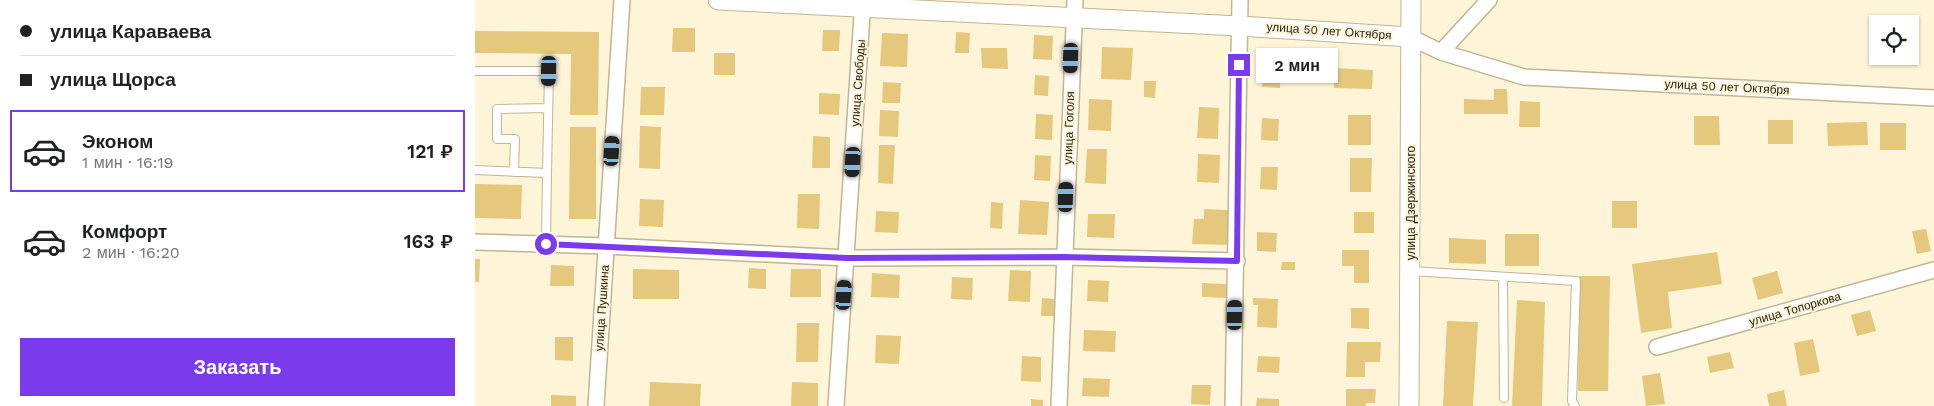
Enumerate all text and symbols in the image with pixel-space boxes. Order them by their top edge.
map controls [1869,15,1919,65]
button: locate [1869,15,1919,65]
text: улица Караваева [50,20,211,43]
street label: улица 50 лет Октября [1266,20,1392,42]
street label: улица Свободы [848,39,868,127]
car [1062,43,1079,73]
callout: 2 мин [1257,48,1339,82]
route end [1228,54,1250,76]
car [541,56,556,86]
text: 2 мин [1274,56,1320,75]
text: улица Щорса [50,68,176,91]
street label: улица 50 лет Октября [1664,77,1790,97]
street label: улица Гоголя [1061,91,1077,165]
icon: car [22,129,67,174]
text: Эконом [82,130,153,153]
car [603,136,620,166]
text: 121 ₽ [407,140,453,163]
street label: улица Дзержинского [1404,145,1418,260]
car [844,147,861,177]
text: 1 мин · 16:19 [82,153,174,172]
car [1057,182,1074,212]
icon: car [22,219,67,264]
text: Комфорт [82,220,167,243]
text: 163 ₽ [404,230,453,253]
route start [535,233,557,255]
text: 2 мин · 16:20 [82,243,180,262]
street label: улица Пушкина [592,264,612,352]
car [835,280,852,310]
street label: улица Топоркова [1747,289,1843,329]
car [1227,300,1242,330]
button: Заказать [20,338,455,396]

